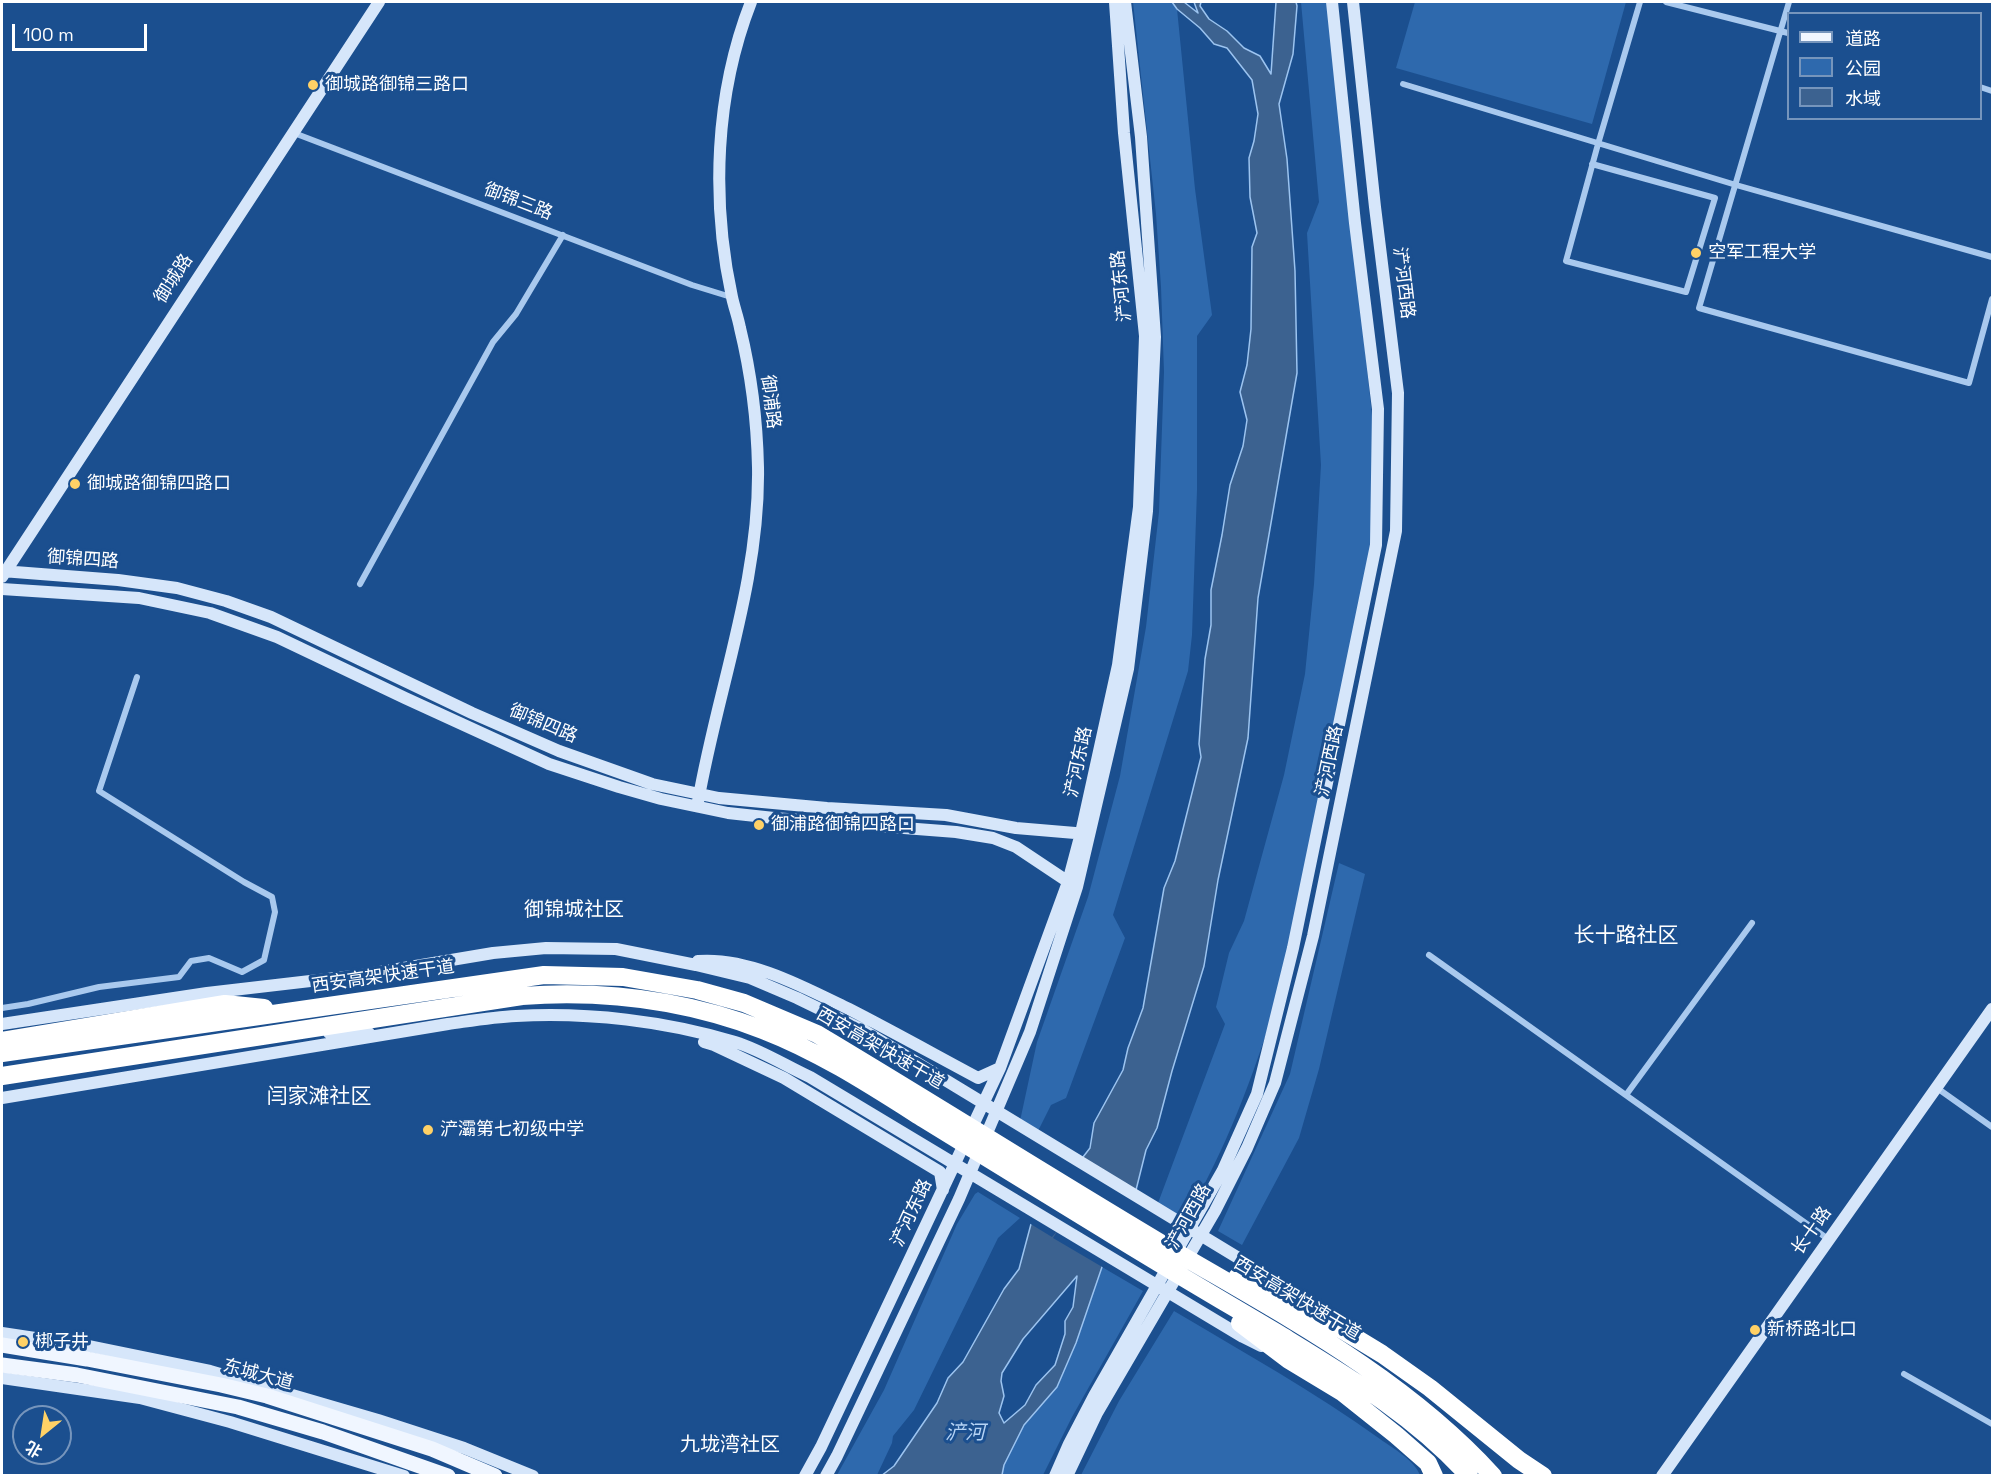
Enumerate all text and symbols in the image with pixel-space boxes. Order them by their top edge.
scale bar [15,12,150,50]
legend [1787,12,1982,120]
text: 100 m [23,23,74,46]
text: 道路 [1845,27,1881,50]
text: 公园 [1845,57,1881,80]
place label: 御城路御锦三路口 [325,74,469,96]
marker: 御城路御锦三路口 [306,78,320,92]
text: 水域 [1845,87,1881,110]
street label: 御锦三路 [481,179,555,225]
place label: 空军工程大学 [1708,242,1816,264]
street label: 浐河西路 [1388,246,1418,320]
marker: 空军工程大学 [1689,246,1703,260]
street label: 浐河东路 [1107,249,1137,323]
street label: 御城路 [150,250,198,308]
street label: 御浦路 [756,374,784,430]
place label: 御城路御锦四路口 [87,473,231,495]
marker: 御城路御锦四路口 [68,477,82,491]
street label: 御锦四路 [46,547,120,573]
street label: 御锦四路 [506,700,580,748]
street label: 浐河西路 [1312,724,1348,798]
street label: 浐河东路 [1061,725,1097,799]
place label: 御浦路御锦四路口 [771,814,915,836]
marker: 御浦路御锦四路口 [752,818,766,832]
district label: 御锦城社区 [524,899,624,923]
district label: 长十路社区 [1574,923,1678,949]
street label: 西安高架快速干道 [310,956,456,998]
street label: 西安高架快速干道 [812,1004,948,1094]
district label: 闫家滩社区 [267,1084,371,1110]
place label: 浐灞第七初级中学 [440,1119,584,1141]
marker: 浐灞第七初级中学 [421,1123,435,1137]
street label: 浐河东路 [887,1176,937,1250]
street label: 浐河西路 [1162,1180,1216,1254]
street label: 长十路 [1788,1203,1836,1259]
street label: 西安高架快速干道 [1230,1253,1364,1345]
place label: 新桥路北口 [1767,1319,1857,1341]
marker: 新桥路北口 [1748,1323,1762,1337]
place label: 梆子井 [35,1331,89,1353]
marker: 梆子井 [16,1335,30,1349]
street label: 东城大道 [220,1355,296,1395]
north arrow [12,1405,72,1465]
water label: 浐河 [945,1422,985,1446]
district label: 九垅湾社区 [680,1434,780,1458]
text: 北 [22,1436,46,1462]

